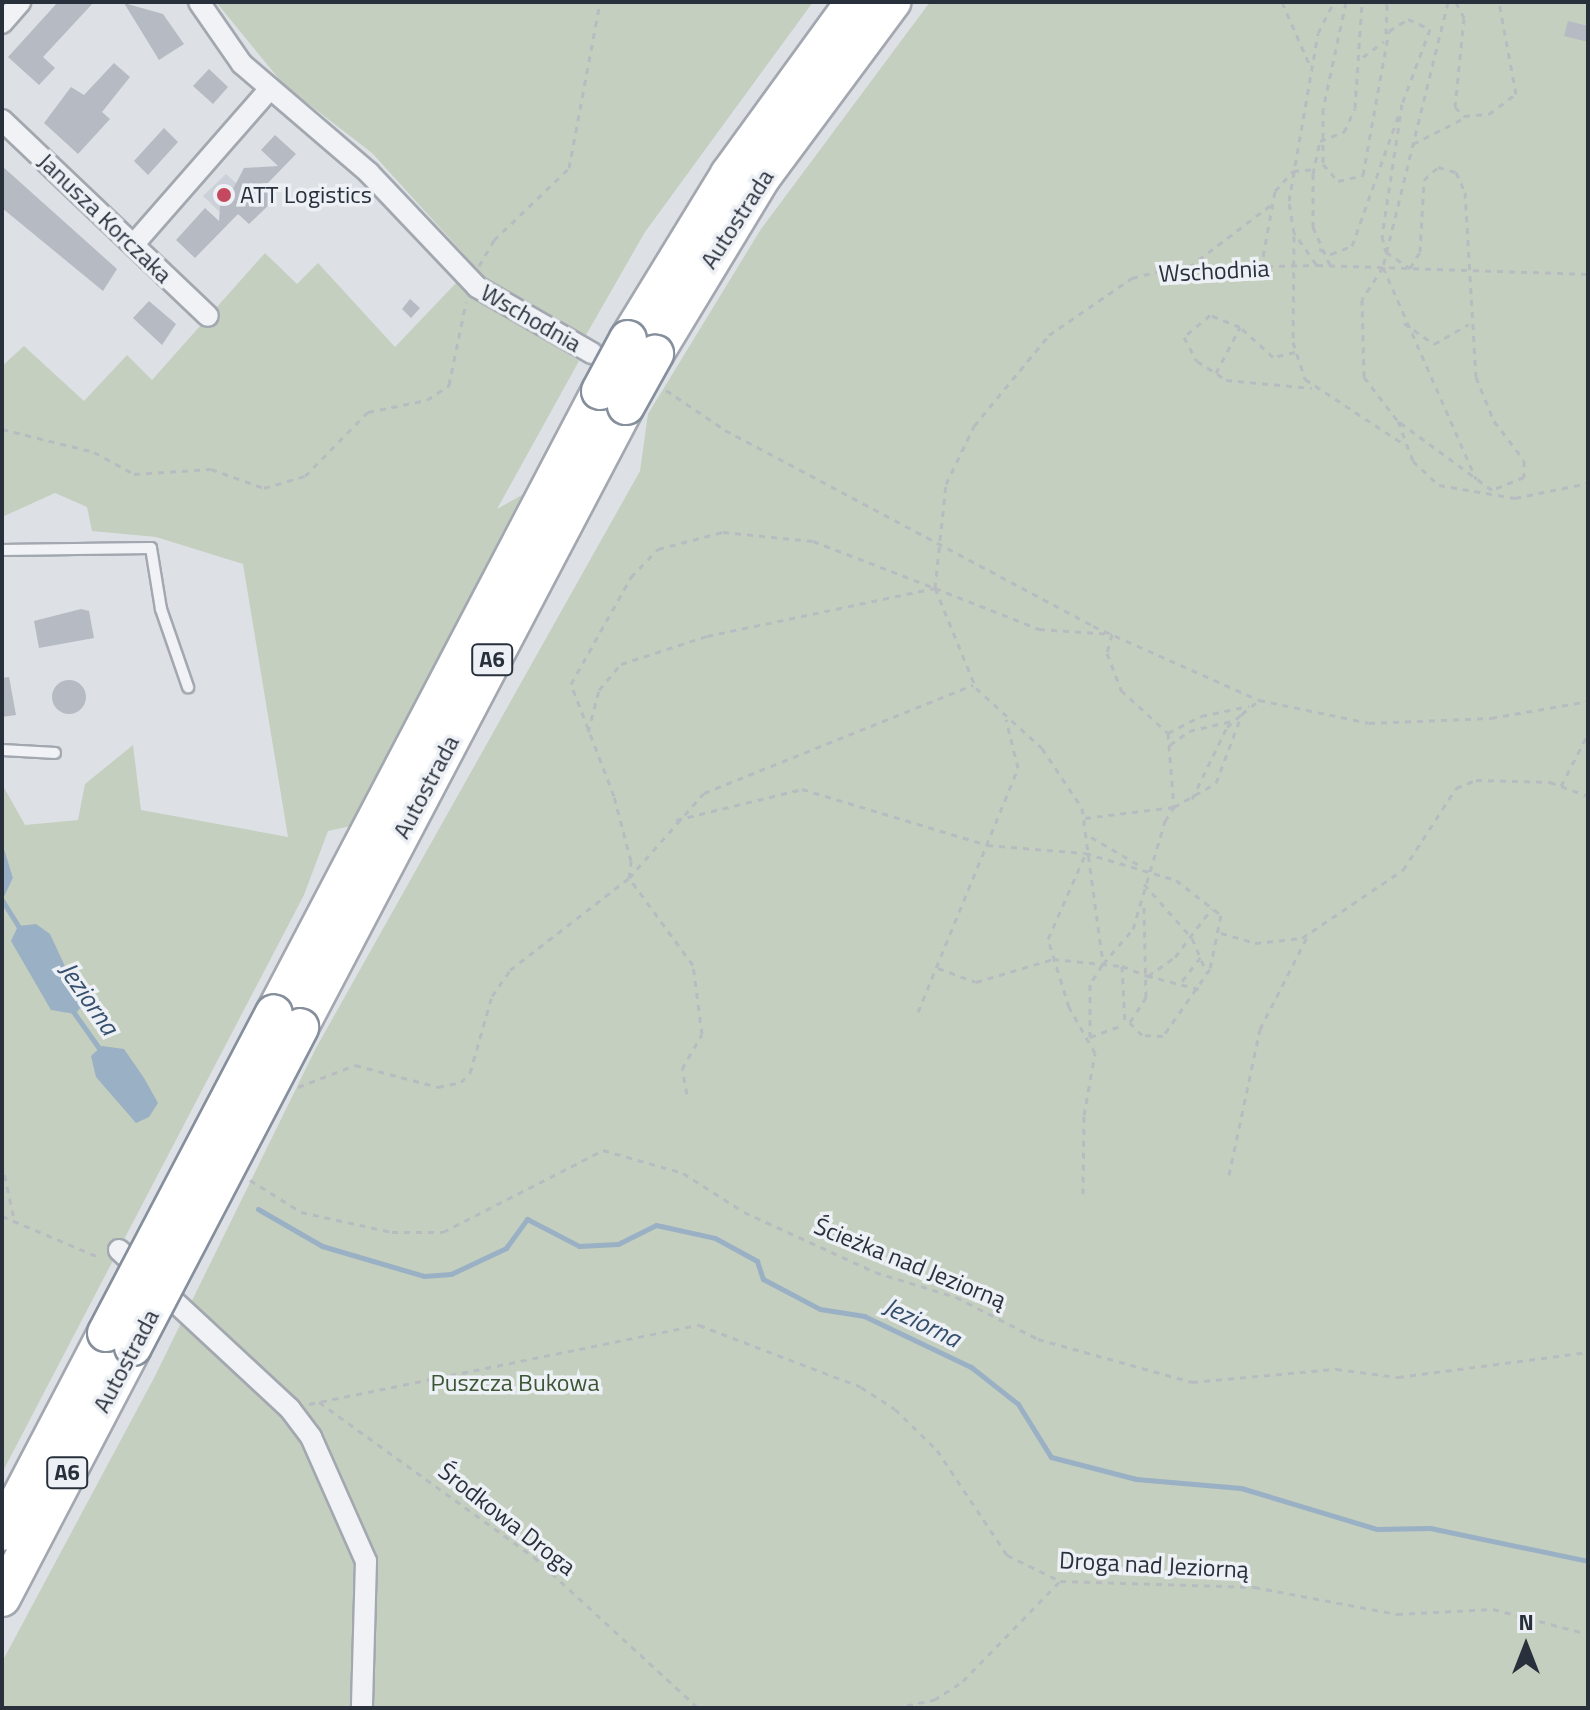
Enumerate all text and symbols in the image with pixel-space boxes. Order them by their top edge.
street label: Janusza Korczaka [32,147,178,289]
street label: Autostrada [694,164,780,274]
place label: ATT Logistics [240,181,372,209]
marker: ATT Logistics [215,186,233,204]
street label: Wschodnia [1158,254,1270,288]
street label: Wschodnia [476,278,586,358]
road number: A6 [470,642,514,678]
street label: Autostrada [387,730,465,844]
water label: Jeziorna [53,955,125,1041]
street label: Ścieżka nad Jeziorną [810,1211,1010,1315]
water label: Jeziorna [878,1290,966,1354]
street label: Autostrada [87,1304,165,1418]
park label: Puszcza Bukowa [430,1369,600,1397]
road number: A6 [45,1455,89,1491]
street label: Środkowa Droga [433,1456,581,1582]
street label: Droga nad Jeziorną [1059,1546,1249,1584]
text: N [1518,1605,1534,1639]
north arrow [1486,1606,1566,1686]

